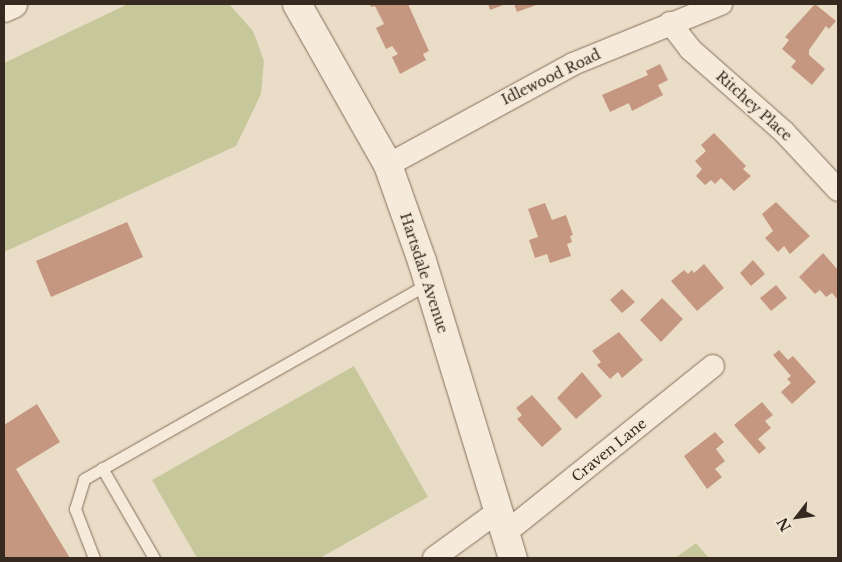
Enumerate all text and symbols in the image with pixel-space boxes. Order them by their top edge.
street label: Idlewood Road [499,46,603,108]
street label: Ritchey Place [713,67,795,145]
street label: Hartsdale Avenue [397,210,451,336]
street label: Craven Lane [568,415,650,485]
north arrow [772,492,822,542]
text: N [773,514,795,535]

